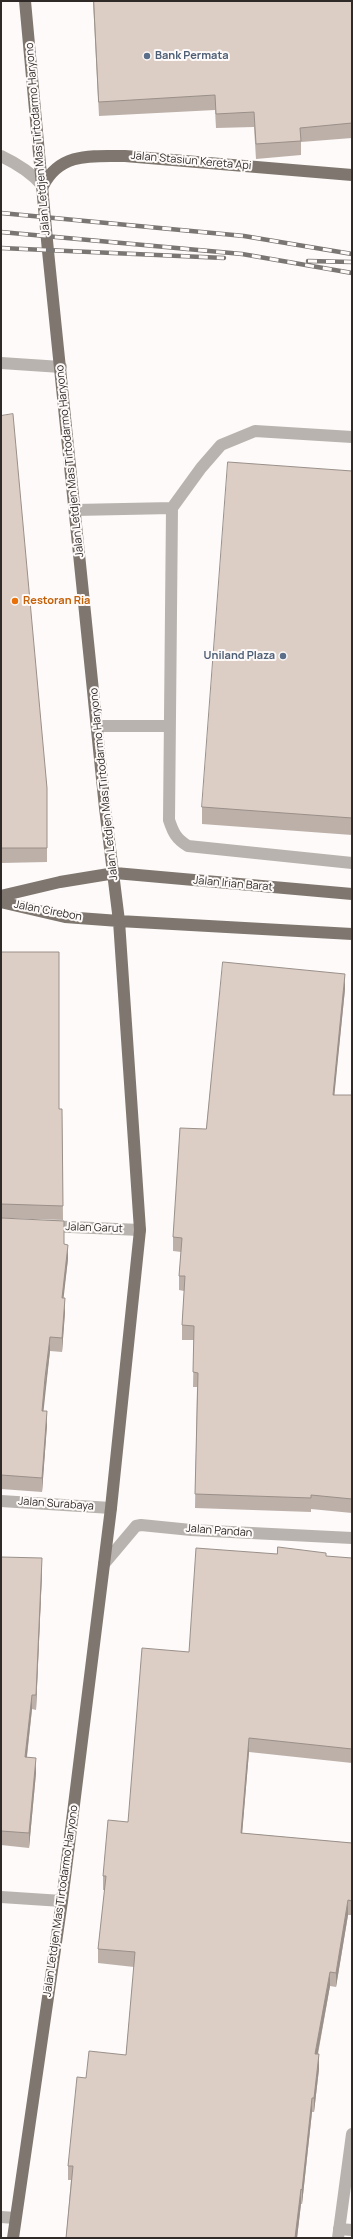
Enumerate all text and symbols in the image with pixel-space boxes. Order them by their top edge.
street label: Jalan Letdjen Mas Tirtodarmo Haryono [23,42,53,236]
place label: Bank Permata [155,49,229,63]
marker: Bank Permata [142,51,152,61]
street label: Jalan Stasiun Kereta Api [130,149,252,173]
street label: Jalan Letdjen Mas Tirtodarmo Haryono [53,364,87,558]
place label: Restoran Ria [23,594,90,608]
marker: Restoran Ria [10,596,20,606]
place label: Uniland Plaza [204,649,275,663]
marker: Uniland Plaza [278,651,288,661]
street label: Jalan Letdjen Mas Tirtodarmo Haryono [87,687,121,881]
street label: Jalan Irian Barat [193,874,273,894]
street label: Jalan Cirebon [13,898,83,924]
street label: Jalan Garut [65,1220,123,1236]
street label: Jalan Surabaya [18,1495,94,1513]
street label: Jalan Pandan [185,1522,253,1540]
street label: Jalan Letdjen Mas Tirtodarmo Haryono [41,1804,81,1998]

